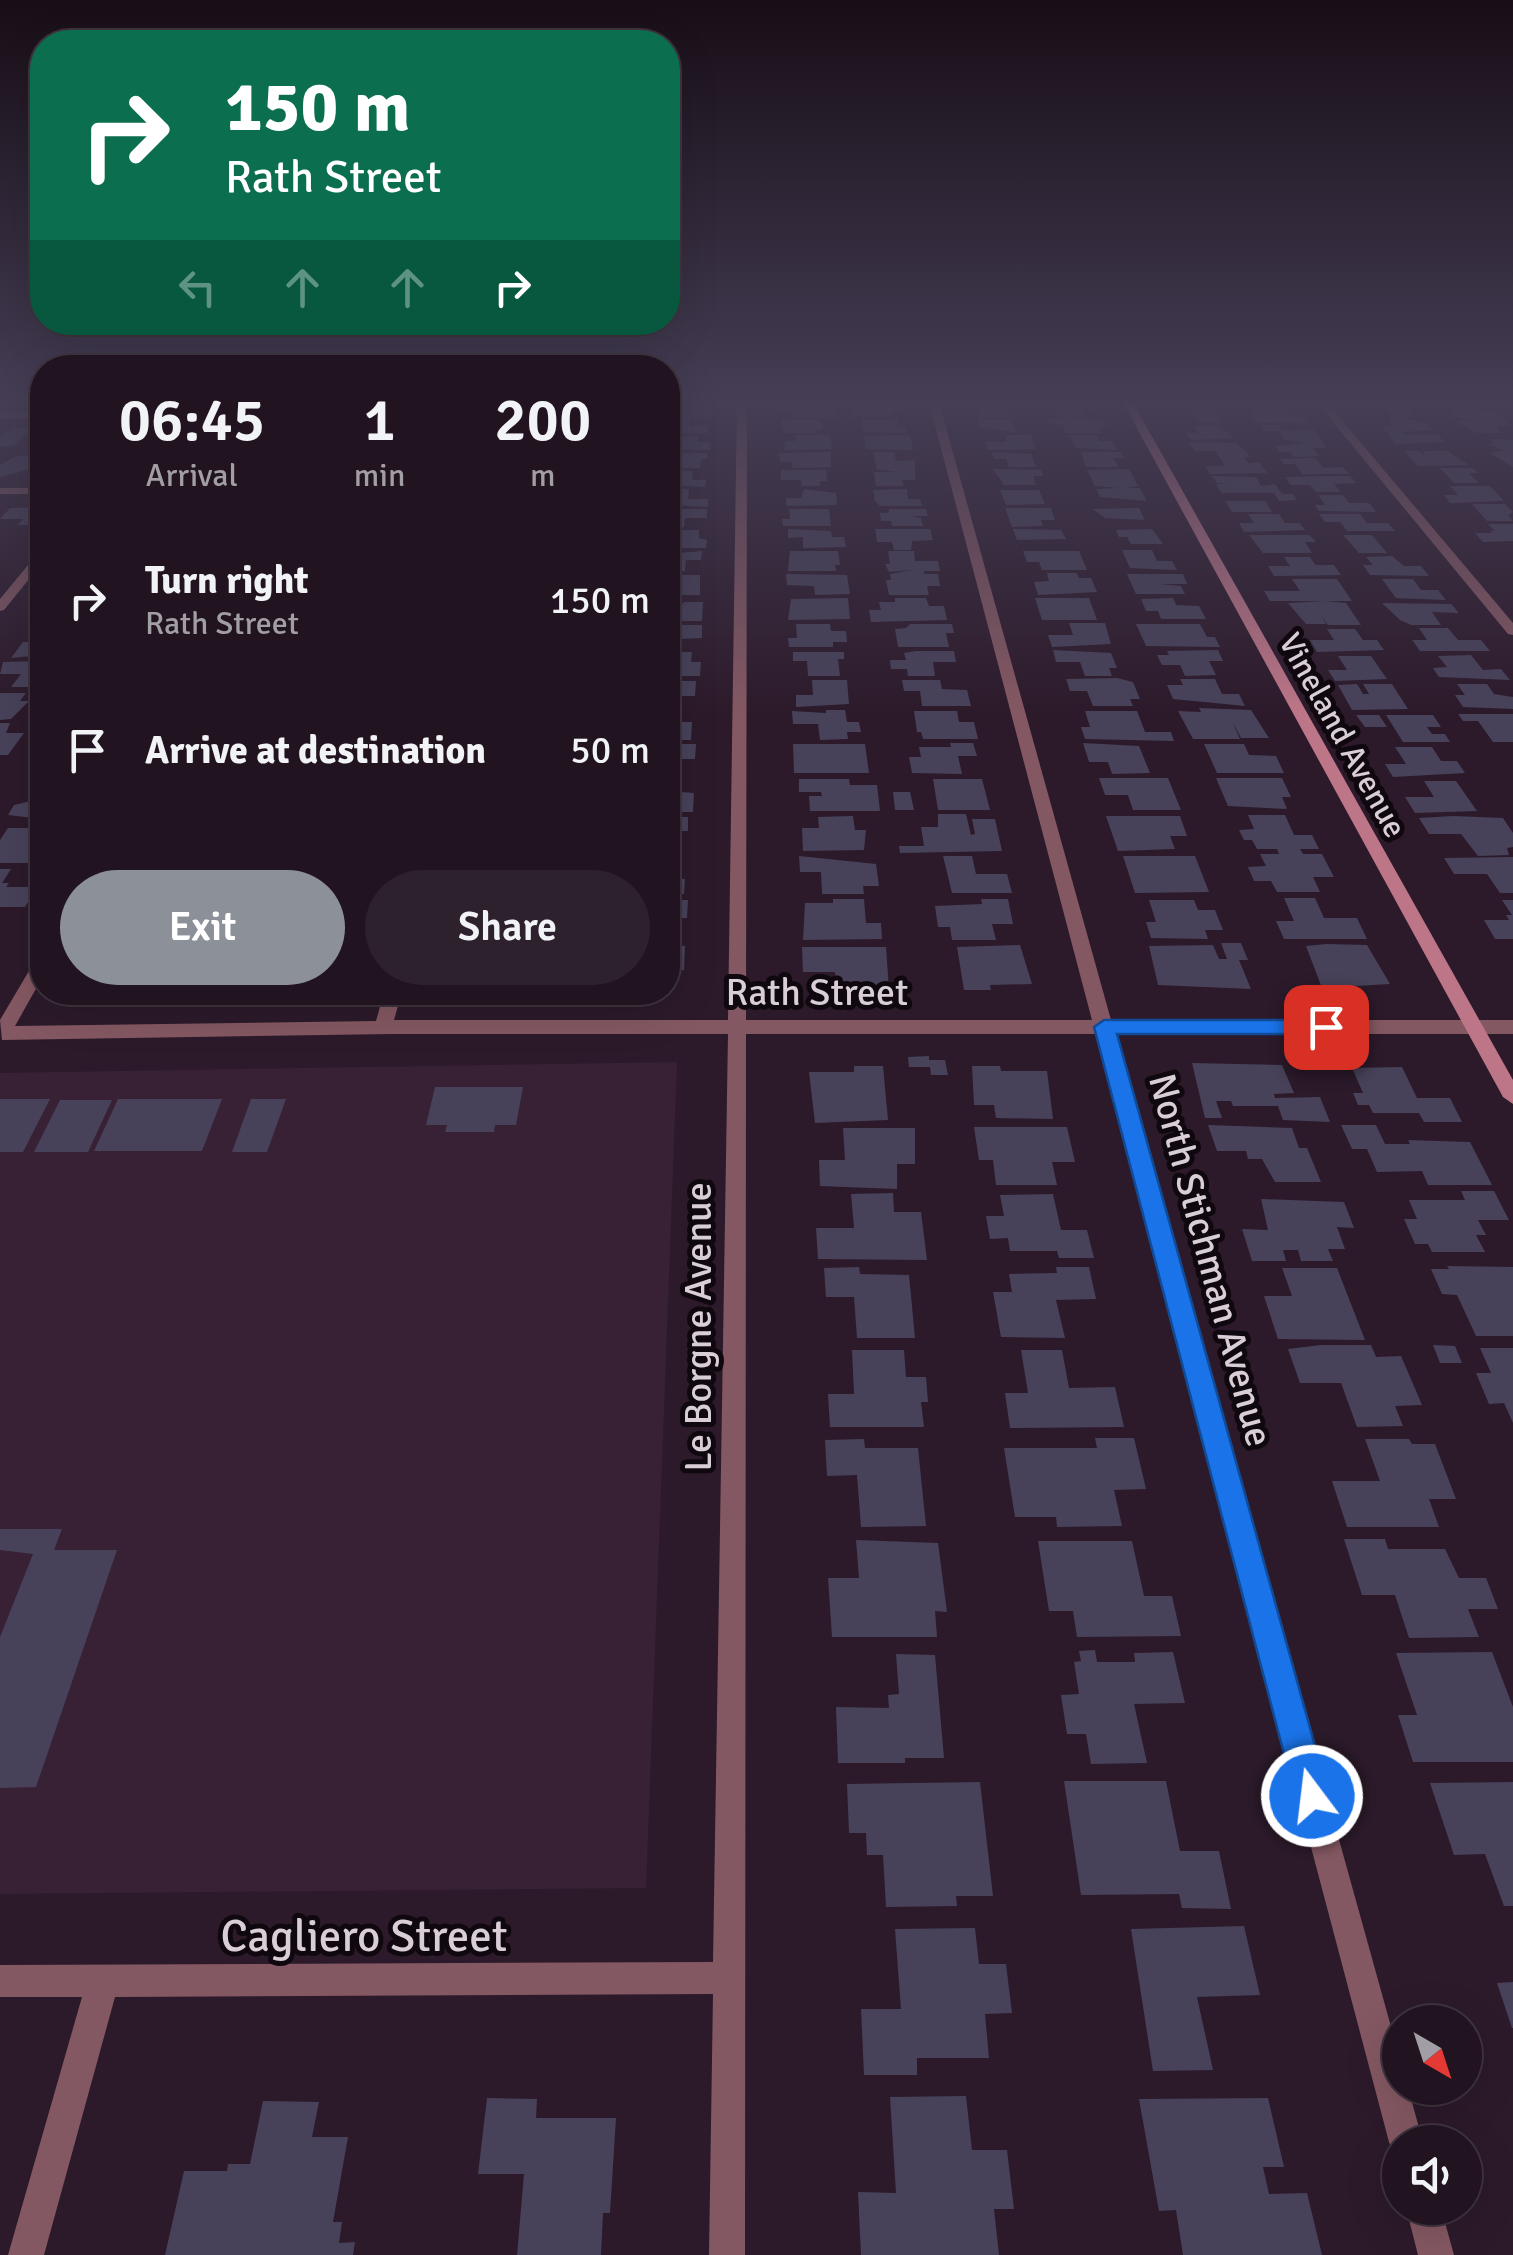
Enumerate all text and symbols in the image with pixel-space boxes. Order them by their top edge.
text: 150 m [225,64,410,150]
icon: right [60,70,190,200]
text: Rath Street [225,150,441,205]
icon: left [170,260,225,315]
icon: ahead [275,260,330,315]
icon: ahead [380,260,435,315]
icon: right [485,260,540,315]
text: 06:45 [119,384,265,458]
text: 1 [363,384,396,458]
text: 200 [494,384,591,458]
text: Arrival [146,456,238,495]
text: min [354,456,405,495]
text: m [530,456,556,495]
text: Turn right [145,557,309,604]
icon: right [60,573,115,628]
text: 150 m [550,577,650,624]
text: Rath Street [145,604,299,643]
street label: Vineland Avenue [1270,626,1415,844]
icon: arrive [60,723,115,778]
text: Arrive at destination [145,727,486,774]
text: 50 m [570,727,650,774]
button: Exit [60,870,345,985]
button: Share [365,870,650,985]
street label: Rath Street [726,969,908,1016]
pin [1284,985,1369,1070]
icon: arrive [1299,1000,1354,1055]
street label: North Stichman Avenue [1138,1069,1283,1452]
street label: Le Borgne Avenue [675,1182,722,1472]
position arrow [1260,1744,1364,1848]
street label: Cagliero Street [220,1909,508,1964]
north arrow [1382,2005,1482,2105]
map controls [1382,2005,1482,2225]
button: sound [1382,2125,1482,2225]

